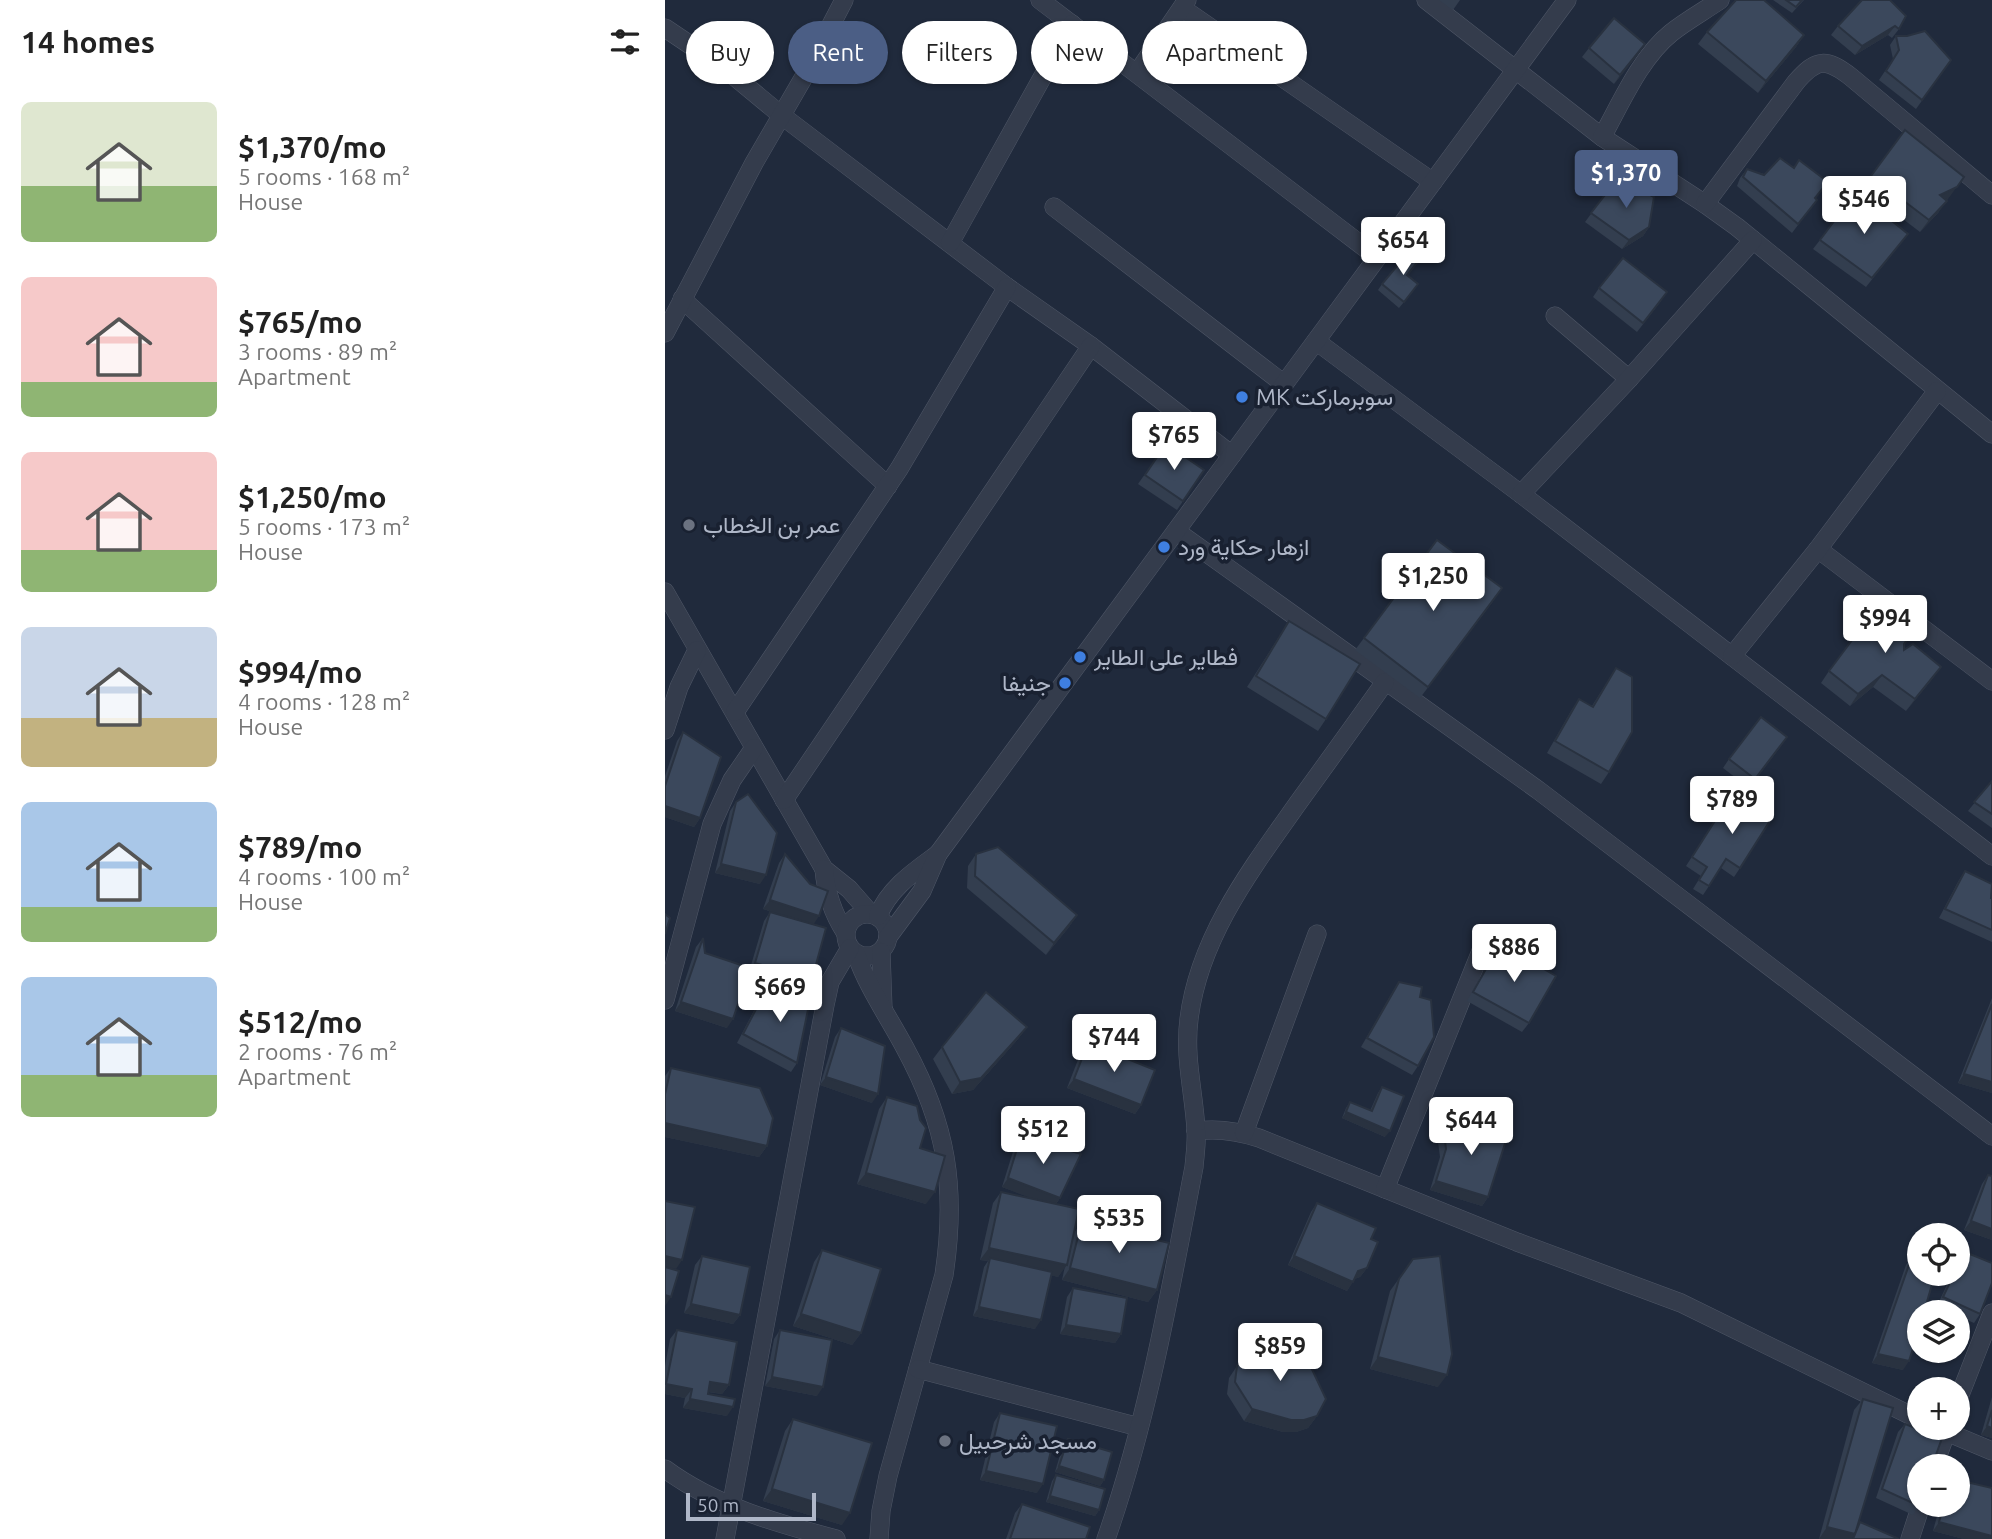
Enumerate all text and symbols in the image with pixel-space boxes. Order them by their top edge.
chip: Buy [686,21,774,84]
chip: Rent [788,21,888,84]
chip: Filters [902,21,1017,84]
chip: New [1031,21,1128,84]
chip: Apartment [1142,21,1307,84]
icon: filters [606,23,644,61]
text: 14 homes [21,25,155,59]
icon: home [77,130,161,214]
text: $1,370/mo [238,130,387,164]
pin: $1,370 [1569,150,1683,210]
text: $1,370 [1591,160,1661,185]
text: 5 rooms · 168 m² [238,164,410,189]
pin: $546 [1823,176,1905,236]
text: $546 [1838,186,1890,211]
text: House [238,189,303,214]
pin: $654 [1362,218,1444,277]
text: $654 [1377,227,1429,252]
icon: home [77,305,161,389]
text: $765/mo [238,305,362,339]
text: 3 rooms · 89 m² [238,339,397,364]
text: Apartment [238,364,351,389]
place label: MK سوبرماركت [1256,384,1393,412]
marker: MK سوبرماركت [1234,389,1250,405]
pin: $765 [1133,412,1215,472]
text: $765 [1148,422,1200,447]
icon: home [77,480,161,564]
text: $1,250/mo [238,480,387,514]
place label: عمر بن الخطاب [703,512,840,540]
text: 5 rooms · 173 m² [238,514,410,539]
marker: عمر بن الخطاب [681,517,697,533]
place label: ازهار حكاية ورد [1178,534,1309,562]
text: House [238,539,303,564]
marker: ازهار حكاية ورد [1156,539,1172,555]
pin: $1,250 [1376,554,1490,613]
text: $1,250 [1398,563,1468,588]
pin: $994 [1844,596,1926,655]
text: $994 [1859,605,1911,630]
place label: فطاير على الطاير [1093,644,1238,672]
marker: فطاير على الطاير [1072,649,1088,665]
icon: home [77,655,161,739]
text: $994/mo [238,655,362,689]
place label: جنيفا [1002,670,1051,696]
marker: جنيفا [1057,675,1073,691]
text: 4 rooms · 128 m² [238,689,410,714]
text: House [238,714,303,739]
pin: $789 [1691,776,1773,836]
text: $789 [1706,786,1758,811]
icon: home [77,830,161,914]
text: $789/mo [238,830,362,864]
text: 4 rooms · 100 m² [238,864,410,889]
text: House [238,889,303,914]
pin: $886 [1473,925,1555,984]
text: $886 [1488,934,1540,959]
pin: $669 [739,964,821,1024]
text: $669 [754,974,806,999]
icon: home [77,1005,161,1089]
text: $512/mo [238,1005,362,1039]
pin: $744 [1073,1014,1155,1074]
text: $744 [1088,1024,1140,1049]
text: 2 rooms · 76 m² [238,1039,397,1064]
text: Apartment [238,1064,351,1089]
pin: $644 [1430,1098,1512,1157]
pin: $512 [1002,1106,1084,1166]
text: $644 [1445,1107,1497,1132]
text: $512 [1017,1116,1069,1141]
pin: $535 [1078,1196,1160,1255]
text: $535 [1093,1205,1145,1230]
map controls [1907,1223,1970,1517]
button: locate [1907,1223,1970,1286]
button: layers [1907,1300,1970,1363]
pin: $859 [1239,1324,1321,1383]
text: $859 [1254,1333,1306,1358]
button: + [1907,1377,1970,1440]
place label: مسجد شرحبيل [959,1428,1097,1456]
marker: مسجد شرحبيل [937,1433,953,1449]
button: − [1907,1454,1970,1517]
scale bar [686,1490,815,1522]
text: 50 m [697,1494,739,1516]

